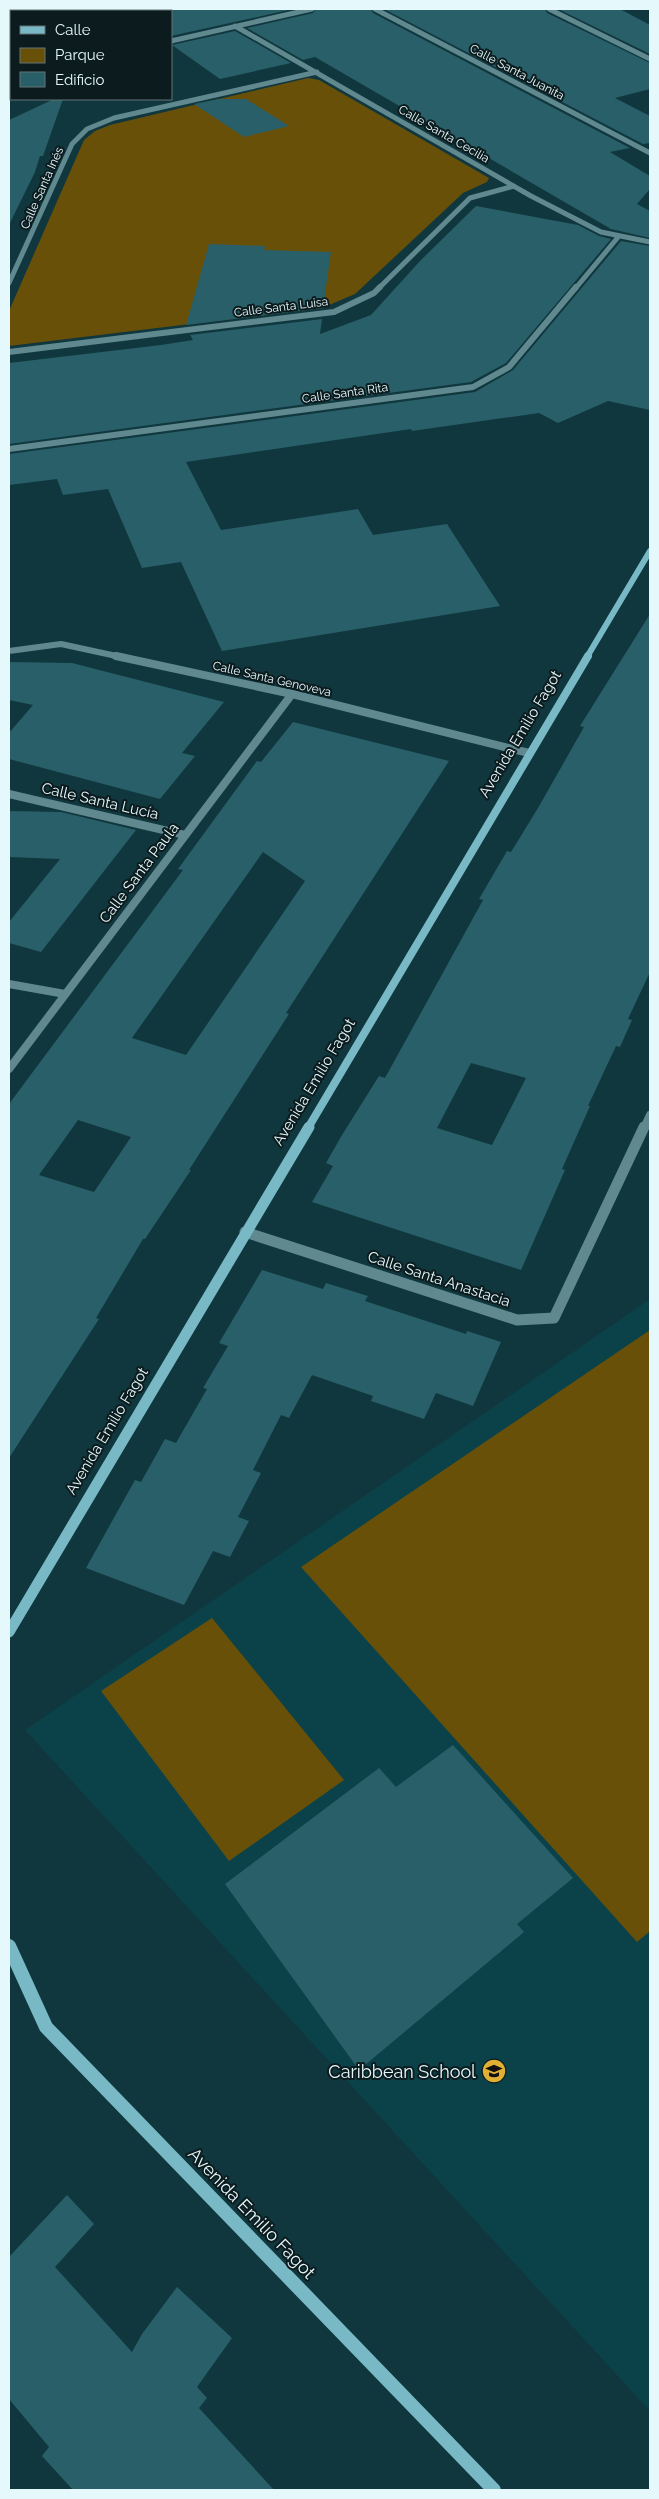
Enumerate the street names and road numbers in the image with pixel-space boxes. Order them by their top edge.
street label: Calle Santa Juanita [467,41,567,103]
street label: Calle Santa Cecilia [396,102,492,166]
street label: Calle Santa Inés [18,145,66,231]
street label: Calle Santa Luisa [233,294,329,320]
street label: Calle Santa Rita [301,380,389,406]
street label: Calle Santa Genoveva [211,659,333,699]
street label: Avenida Emilio Fagot [475,667,565,801]
street label: Calle Santa Lucía [40,779,160,823]
street label: Calle Santa Paula [95,819,183,927]
street label: Avenida Emilio Fagot [269,1015,359,1149]
street label: Calle Santa Anastacia [365,1247,513,1311]
street label: Avenida Emilio Fagot [62,1364,152,1498]
street label: Avenida Emilio Fagot [184,2143,320,2283]

